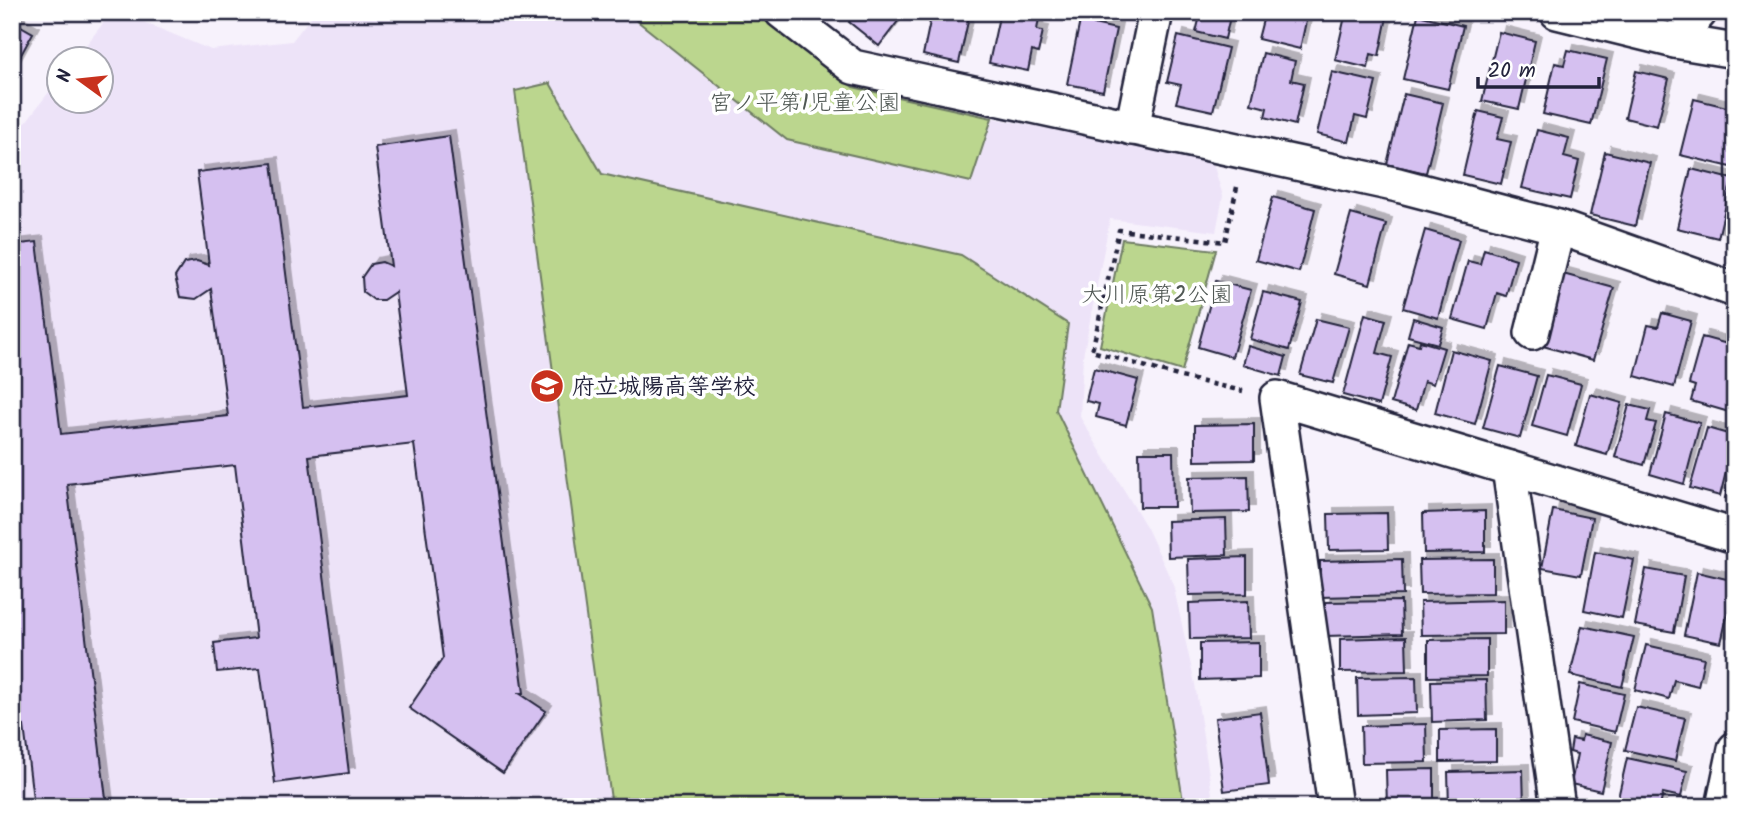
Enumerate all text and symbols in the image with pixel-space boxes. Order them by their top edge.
north arrow [46,46,116,116]
scale bar [1478,46,1598,90]
text: 20 m [1488,55,1536,88]
text: N [49,66,82,86]
park label: 宮ノ平第1児童公園 [709,86,901,122]
park label: 大川原第2公園 [1081,278,1233,314]
school or university icon: 府立城陽高等学校 [528,367,566,405]
place label: 府立城陽高等学校 [572,370,756,406]

